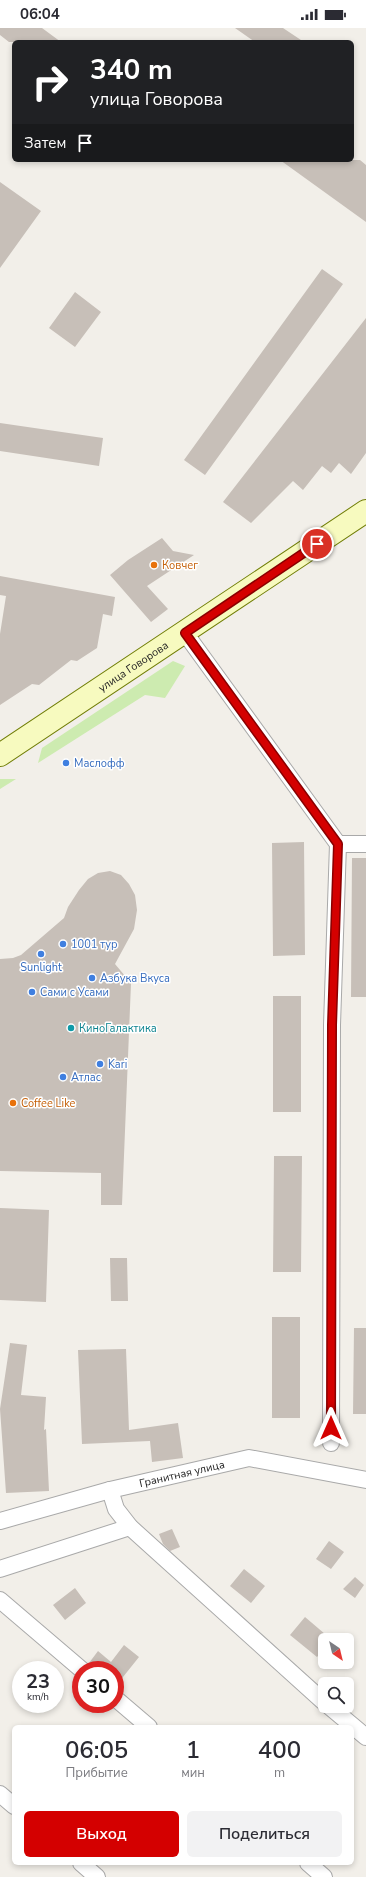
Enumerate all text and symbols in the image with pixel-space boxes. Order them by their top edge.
text: 06:04 [20,4,60,24]
text: 340 m [90,51,173,89]
icon: right [24,56,76,108]
text: улица Говорова [90,87,223,111]
icon: arrive [74,132,96,154]
text: Затем [24,133,66,153]
pin [300,527,334,561]
icon: arrive [306,533,328,555]
place label: Ковчег [162,558,198,573]
marker: Ковчег [149,560,159,570]
street label: улица Говорова [95,638,171,695]
place label: Маслофф [74,756,125,771]
marker: Маслофф [61,758,71,768]
place label: 1001 тур [71,937,117,952]
marker: 1001 тур [58,939,68,949]
marker: Sunlight [36,949,46,959]
place label: Sunlight [20,960,62,975]
place label: Азбука Вкуса [100,971,170,986]
marker: Азбука Вкуса [87,973,97,983]
place label: Сами с Усами [40,985,109,1000]
marker: Сами с Усами [27,987,37,997]
place label: КиноГалактика [79,1021,157,1036]
marker: КиноГалактика [66,1023,76,1033]
place label: Kari [108,1057,127,1072]
marker: Kari [95,1059,105,1069]
place label: Атлас [71,1070,101,1085]
marker: Атлас [58,1072,68,1082]
place label: Coffee Like [21,1096,75,1111]
marker: Coffee Like [8,1098,18,1108]
position arrow [310,1407,352,1449]
street label: Гранитная улица [138,1457,226,1491]
north arrow [318,1633,354,1669]
map controls [318,1633,354,1713]
speed limit sign: 30 [72,1661,124,1713]
text: 23 [26,1668,50,1695]
button: search [318,1677,354,1713]
text: km/h [27,1690,49,1704]
text: 06:05 [65,1734,128,1766]
text: 1 [186,1734,200,1766]
text: 400 [258,1734,301,1766]
text: Прибытие [65,1764,128,1782]
text: мин [181,1764,205,1782]
text: m [274,1764,285,1782]
button: Выход [24,1811,179,1857]
button: Поделиться [187,1811,342,1857]

